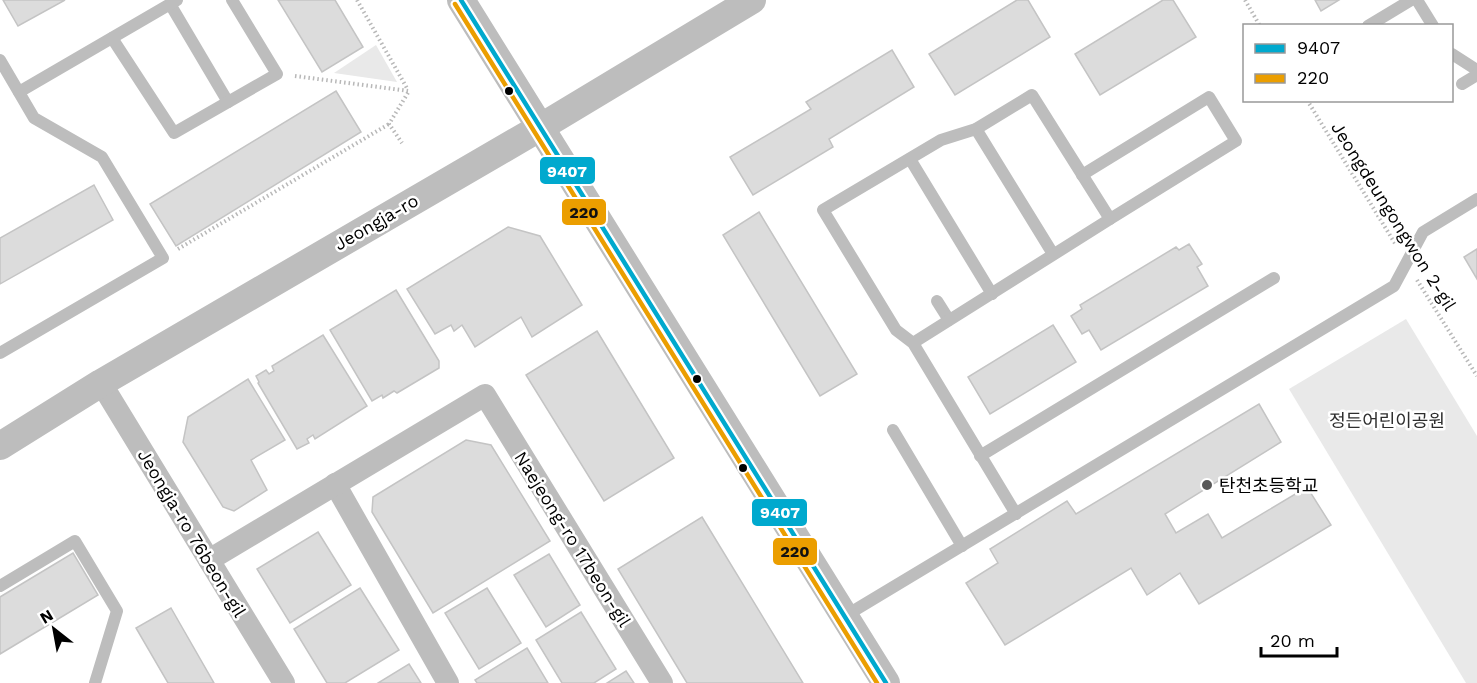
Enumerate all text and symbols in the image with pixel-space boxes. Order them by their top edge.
legend [1243,24,1453,102]
text: 9407 [1297,37,1340,58]
text: 220 [1297,67,1329,88]
unlabelled marker [503,85,515,97]
street label: Jeongdeungongwon 2-gil [1327,118,1461,315]
line badge: 9407 [539,156,596,185]
text: 9407 [547,162,587,181]
street label: Jeongja-ro [330,189,422,255]
line badge: 220 [561,198,607,226]
text: 220 [569,203,599,222]
unlabelled marker [691,373,703,385]
park label: 정든어린이공원 [1329,410,1445,431]
street label: Jeongja-ro 76beon-gil [133,445,251,621]
street label: Naejeong-ro 17beon-gil [510,447,636,631]
unlabelled marker [737,462,749,474]
place label: 탄천초등학교 [1219,475,1318,496]
marker: 탄천초등학교 [1200,478,1214,492]
line badge: 9407 [751,498,808,527]
text: 9407 [760,503,800,522]
line badge: 220 [772,537,818,566]
text: 220 [780,542,810,561]
north arrow [24,599,84,659]
text: N [37,605,57,628]
scale bar [1261,620,1338,658]
text: 20 m [1270,630,1315,651]

